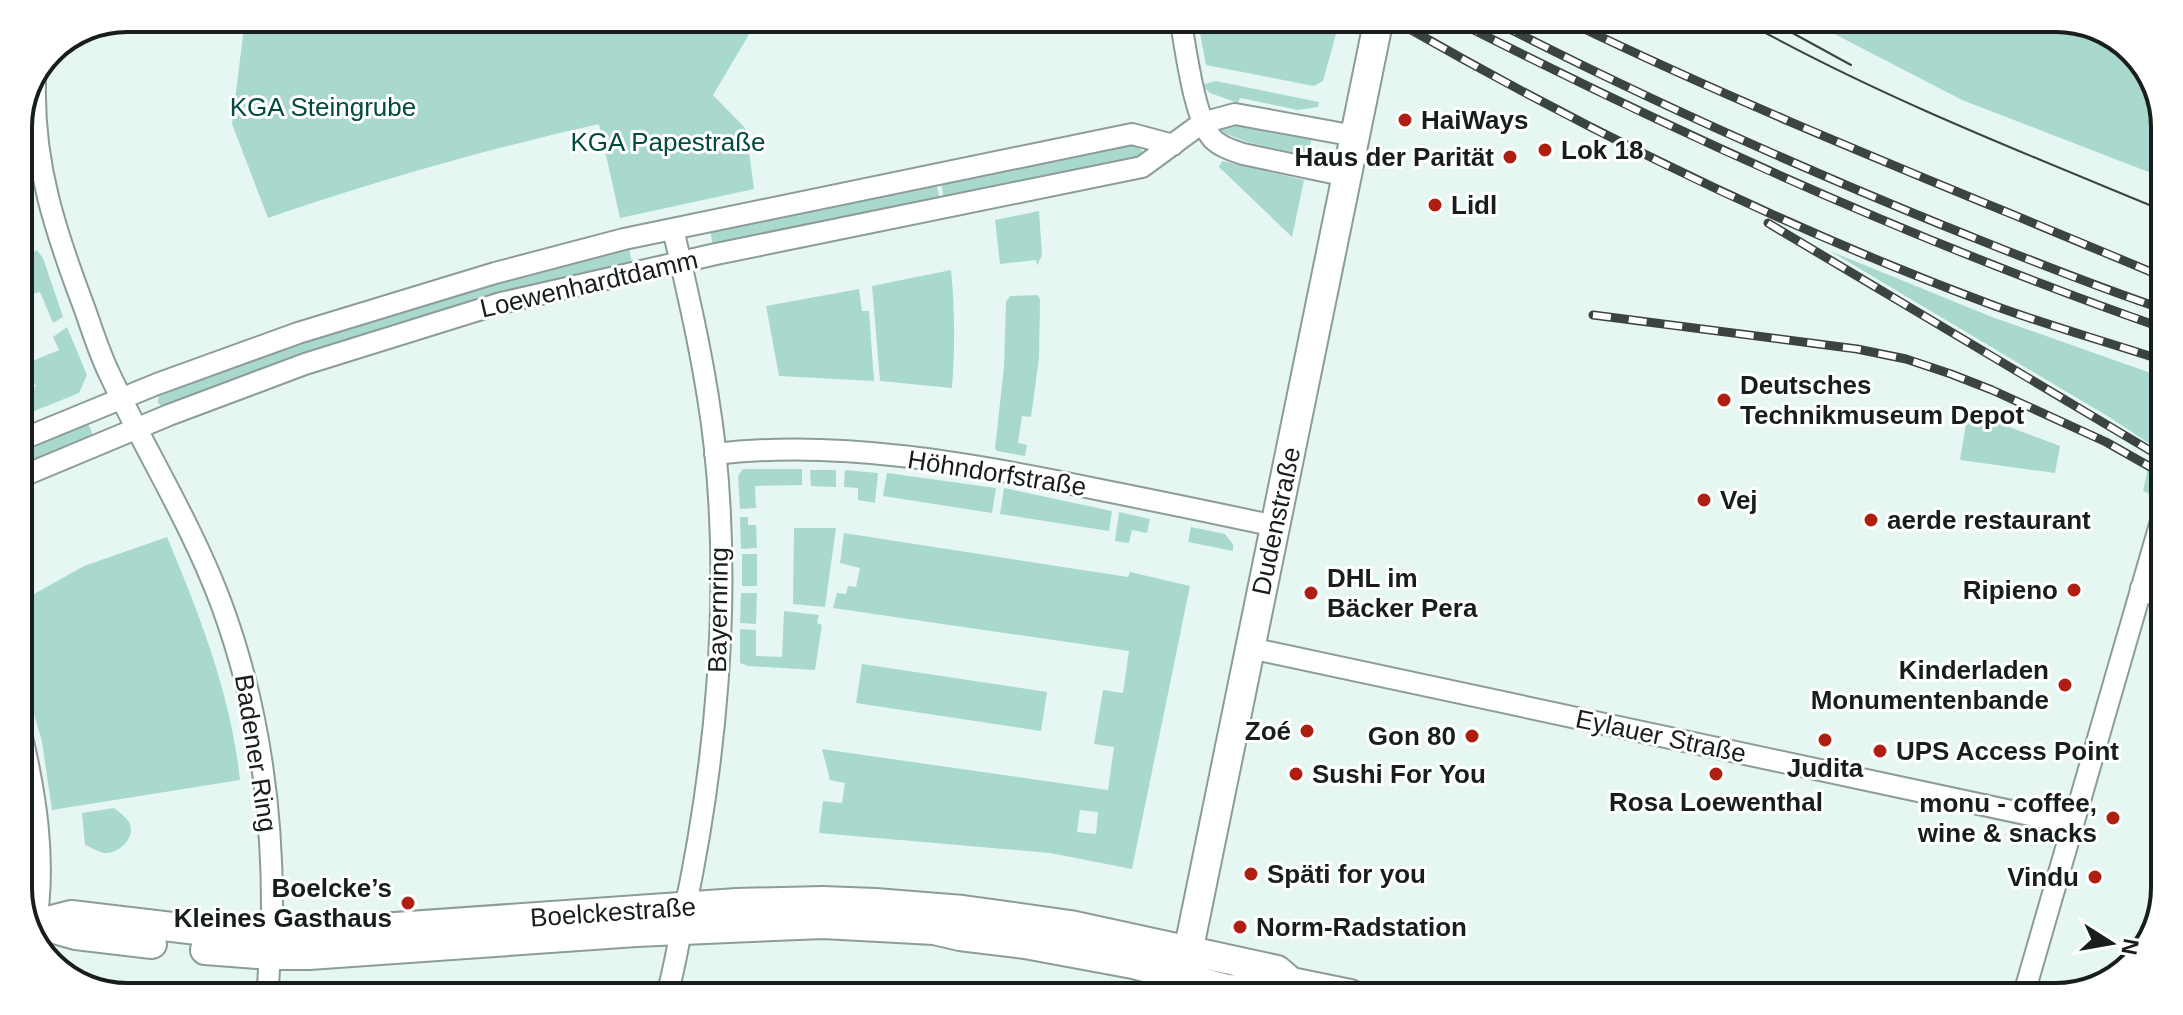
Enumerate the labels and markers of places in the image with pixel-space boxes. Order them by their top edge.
place label: HaiWays [1421,105,1528,135]
marker: HaiWays [1396,111,1414,129]
place label: Lok 18 [1561,135,1643,165]
marker: Lok 18 [1536,141,1554,159]
place label: Haus der Parität [1295,142,1494,172]
marker: Haus der Parität [1501,148,1519,166]
place label: Lidl [1451,190,1497,220]
marker: Lidl [1426,196,1444,214]
place label: Deutsches Technikmuseum Depot [1740,370,2024,430]
marker: Deutsches Technikmuseum Depot [1715,391,1733,409]
place label: Vej [1720,485,1758,515]
marker: Vej [1695,491,1713,509]
place label: aerde restaurant [1887,505,2091,535]
marker: aerde restaurant [1862,511,1880,529]
place label: DHL im Bäcker Pera [1327,563,1478,623]
place label: Ripieno [1963,575,2058,605]
marker: Ripieno [2065,581,2083,599]
marker: DHL im Bäcker Pera [1302,584,1320,602]
place label: Kinderladen Monumentenbande [1811,655,2049,715]
marker: Kinderladen Monumentenbande [2056,676,2074,694]
place label: Zoé [1245,716,1291,746]
place label: Gon 80 [1368,721,1456,751]
marker: Zoé [1298,722,1316,740]
marker: Gon 80 [1463,727,1481,745]
marker: Judita [1816,731,1834,749]
place label: UPS Access Point [1896,736,2119,766]
marker: UPS Access Point [1871,742,1889,760]
place label: Judita [1787,753,1864,783]
place label: Sushi For You [1312,759,1486,789]
marker: Sushi For You [1287,765,1305,783]
marker: Rosa Loewenthal [1707,765,1725,783]
place label: Rosa Loewenthal [1609,787,1823,817]
place label: monu - coffee, wine & snacks [1917,788,2097,848]
marker: monu - coffee, wine & snacks [2104,809,2122,827]
place label: Späti for you [1267,859,1426,889]
place label: Vindu [2007,862,2079,892]
marker: Späti for you [1242,865,1260,883]
marker: Vindu [2086,868,2104,886]
place label: Boelcke’s Kleines Gasthaus [174,873,392,933]
marker: Boelcke’s Kleines Gasthaus [399,894,417,912]
place label: Norm-Radstation [1256,912,1467,942]
marker: Norm-Radstation [1231,918,1249,936]

